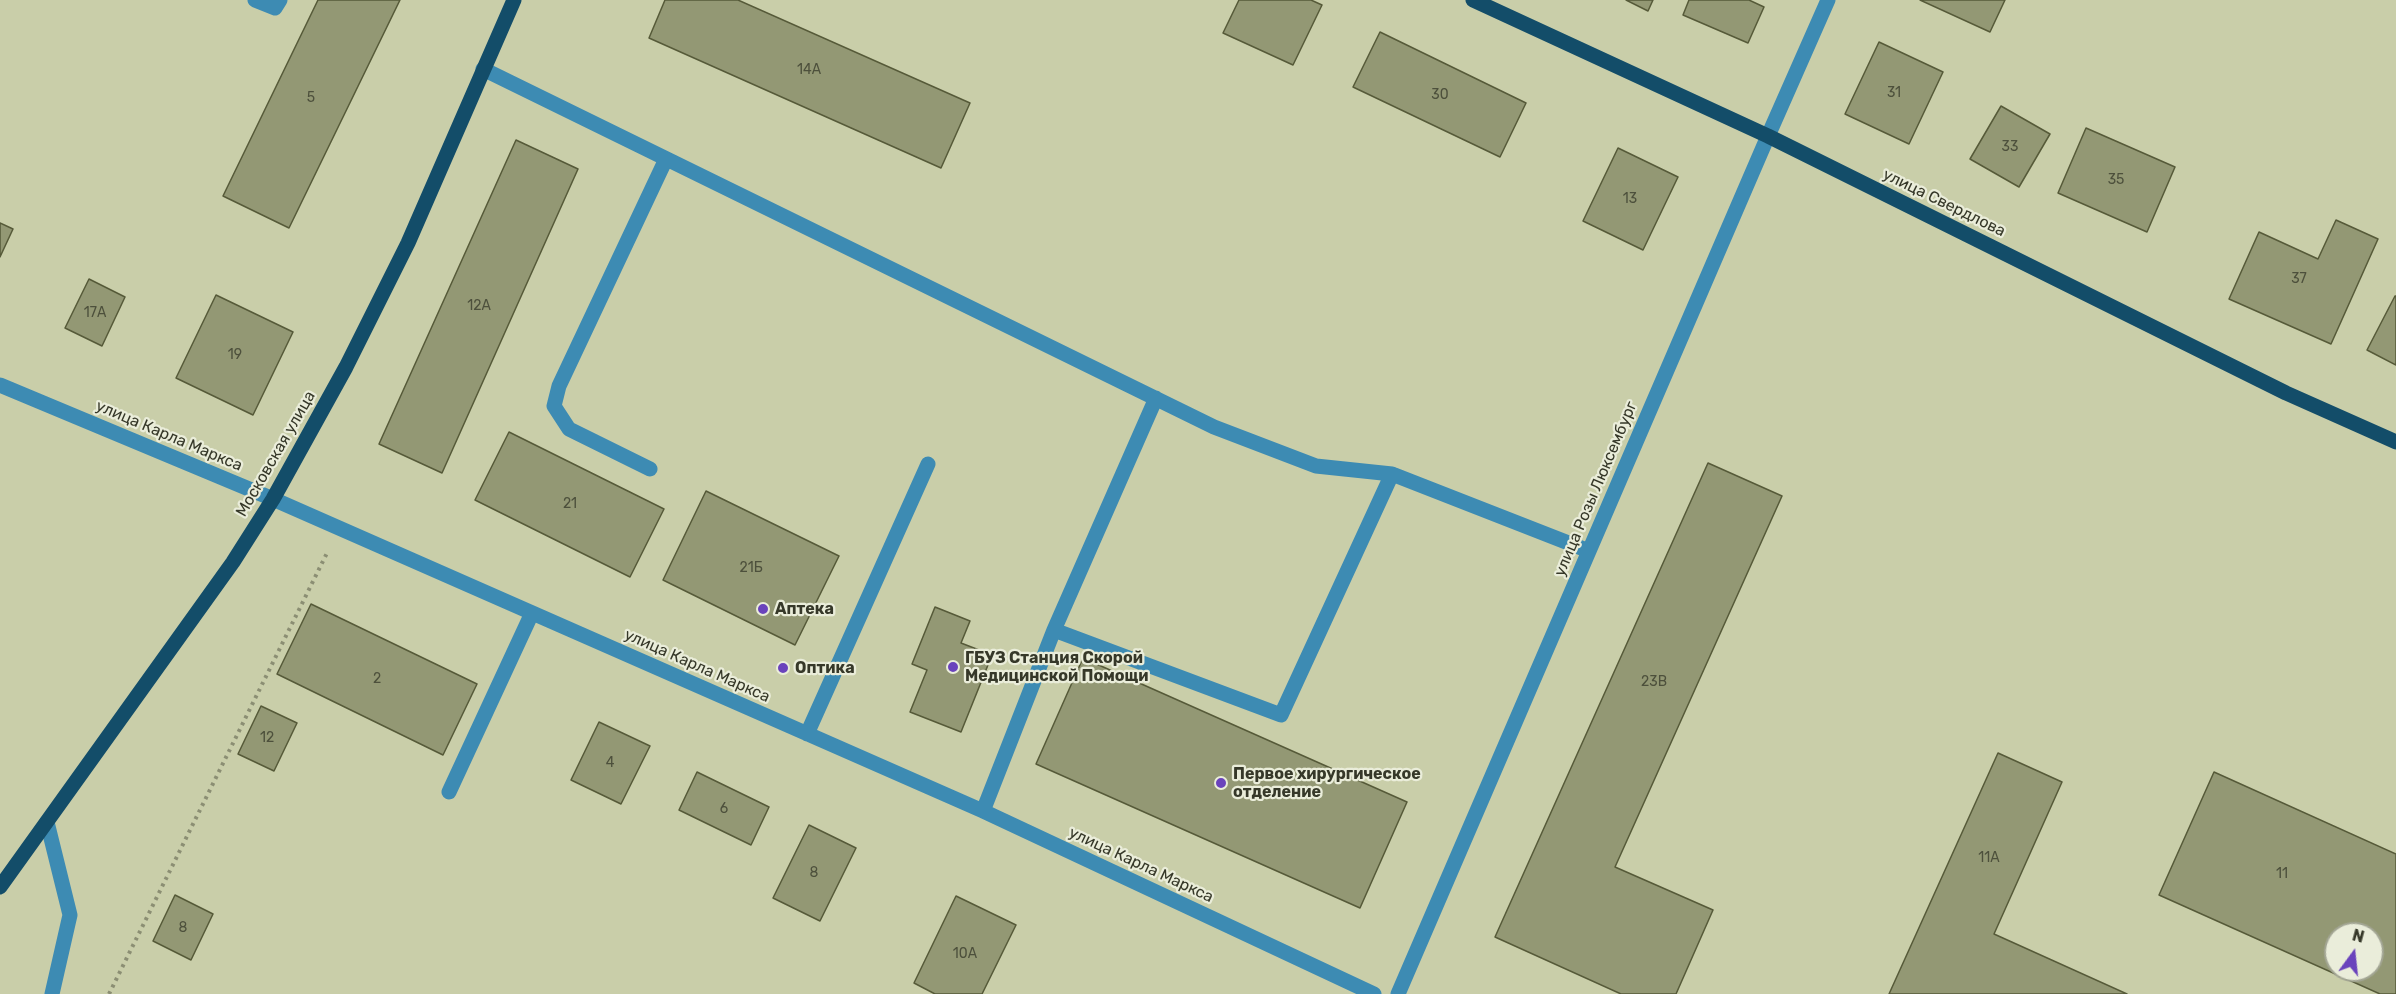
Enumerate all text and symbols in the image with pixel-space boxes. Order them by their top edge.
house number: 14А [797,62,821,78]
house number: 31 [1887,85,1901,101]
house number: 30 [1431,87,1449,103]
house number: 5 [307,90,315,106]
house number: 33 [2002,139,2018,155]
street label: улица Свердлова [1880,165,2008,241]
house number: 35 [2108,172,2124,188]
house number: 13 [1623,191,1637,207]
house number: 37 [2291,271,2307,287]
house number: 12А [467,298,491,314]
house number: 17А [84,305,106,321]
house number: 19 [228,347,242,363]
street label: Московская улица [232,388,320,520]
street label: улица Карла Маркса [93,396,245,476]
street label: улица Розы Люксембург [1550,399,1642,579]
house number: 21 [563,496,577,512]
house number: 21Б [739,560,763,576]
place label: Аптека [775,599,834,619]
marker: Аптека [756,602,770,616]
street label: улица Карла Маркса [621,625,773,707]
place label: ГБУЗ Станция Скорой Медицинской Помощи [965,648,1149,686]
place label: Оптика [795,658,855,678]
marker: ГБУЗ Станция Скорой Медицинской Помощи [946,660,960,674]
marker: Оптика [776,661,790,675]
house number: 2 [373,671,381,687]
house number: 23В [1641,674,1667,690]
house number: 12 [260,730,274,746]
house number: 4 [606,755,614,771]
place label: Первое хирургическое отделение [1233,764,1421,802]
marker: Первое хирургическое отделение [1214,776,1228,790]
house number: 6 [720,801,728,817]
street label: улица Карла Маркса [1066,823,1216,907]
house number: 11А [1978,850,2000,866]
house number: 8 [810,865,818,881]
house number: 11 [2276,866,2288,882]
house number: 8 [179,920,187,936]
north arrow [2324,922,2384,982]
text: N [2350,925,2366,947]
house number: 10А [953,946,977,962]

